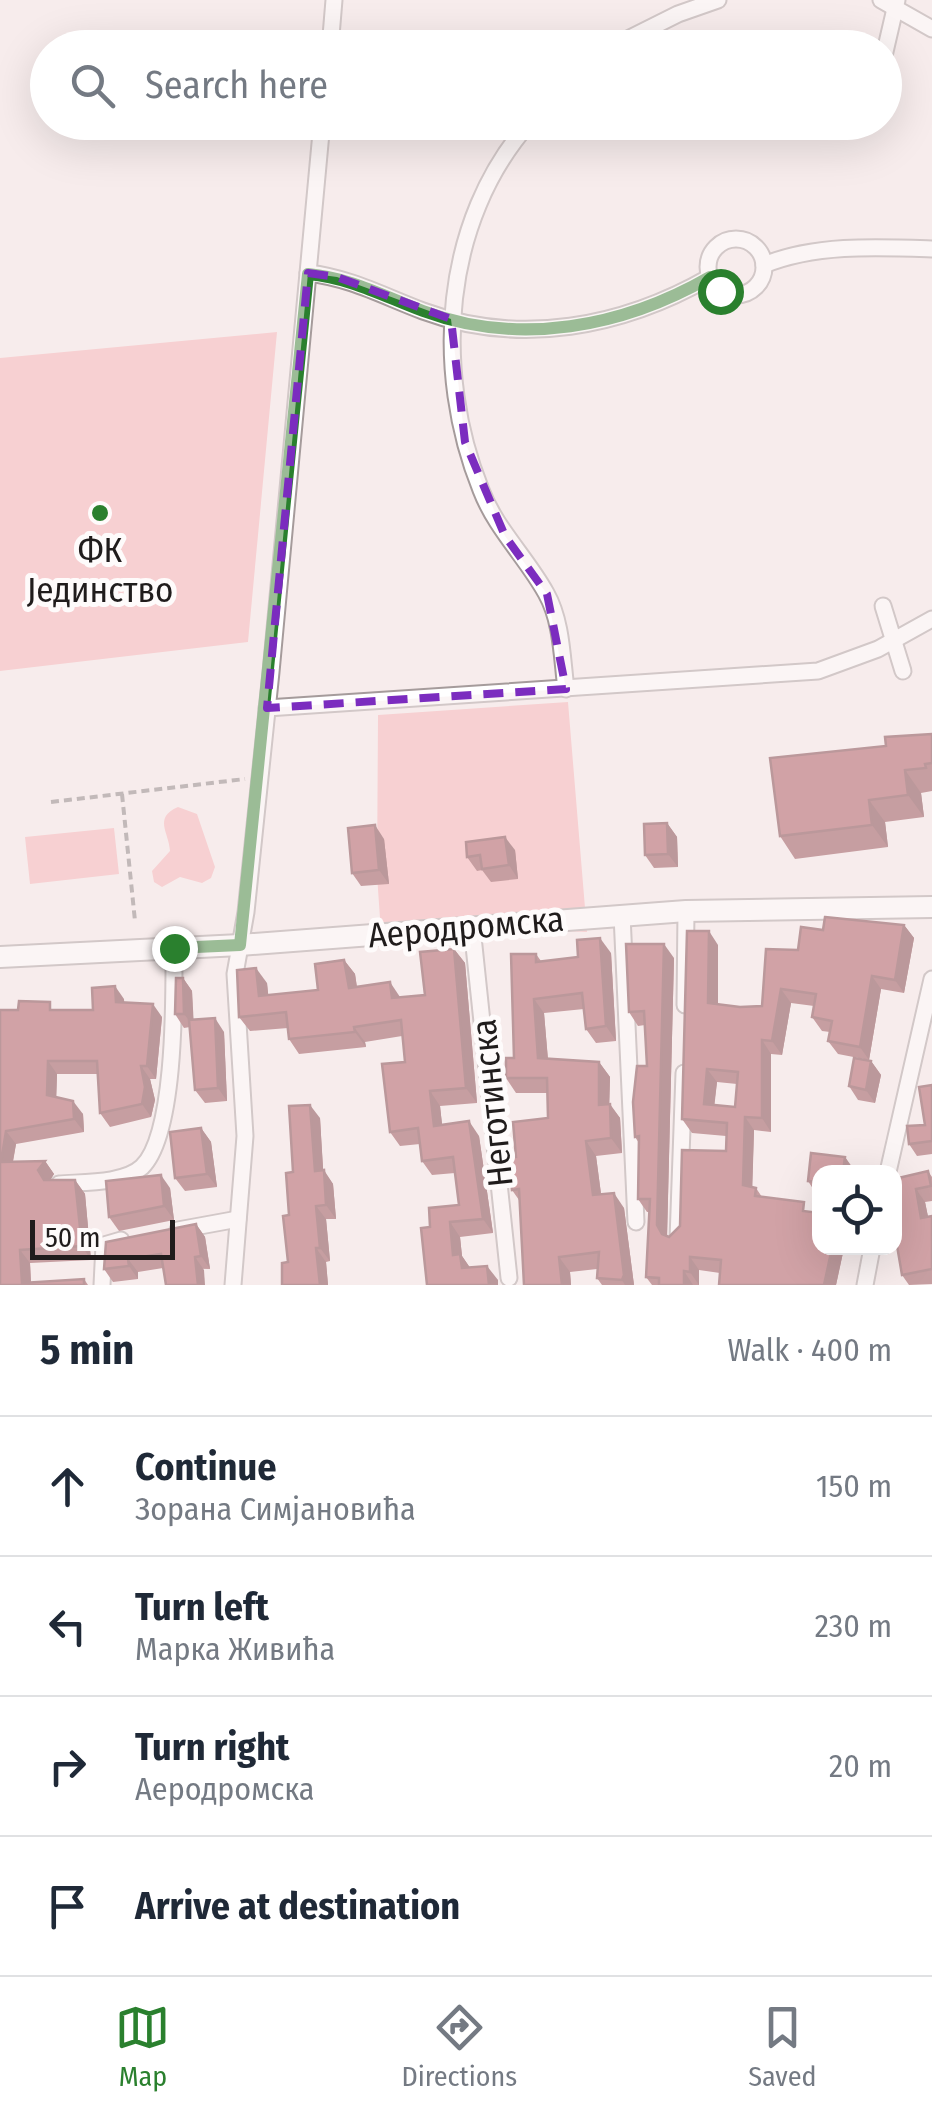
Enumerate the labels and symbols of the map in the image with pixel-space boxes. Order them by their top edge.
route start [698,269,744,315]
marker: ФК Јединство [89,502,111,524]
place label: ФК Јединство [27,529,173,611]
street label: Аеродромска [366,898,566,956]
route end [152,926,198,972]
street label: Неготинска [462,1017,522,1189]
scale bar [30,1215,175,1260]

